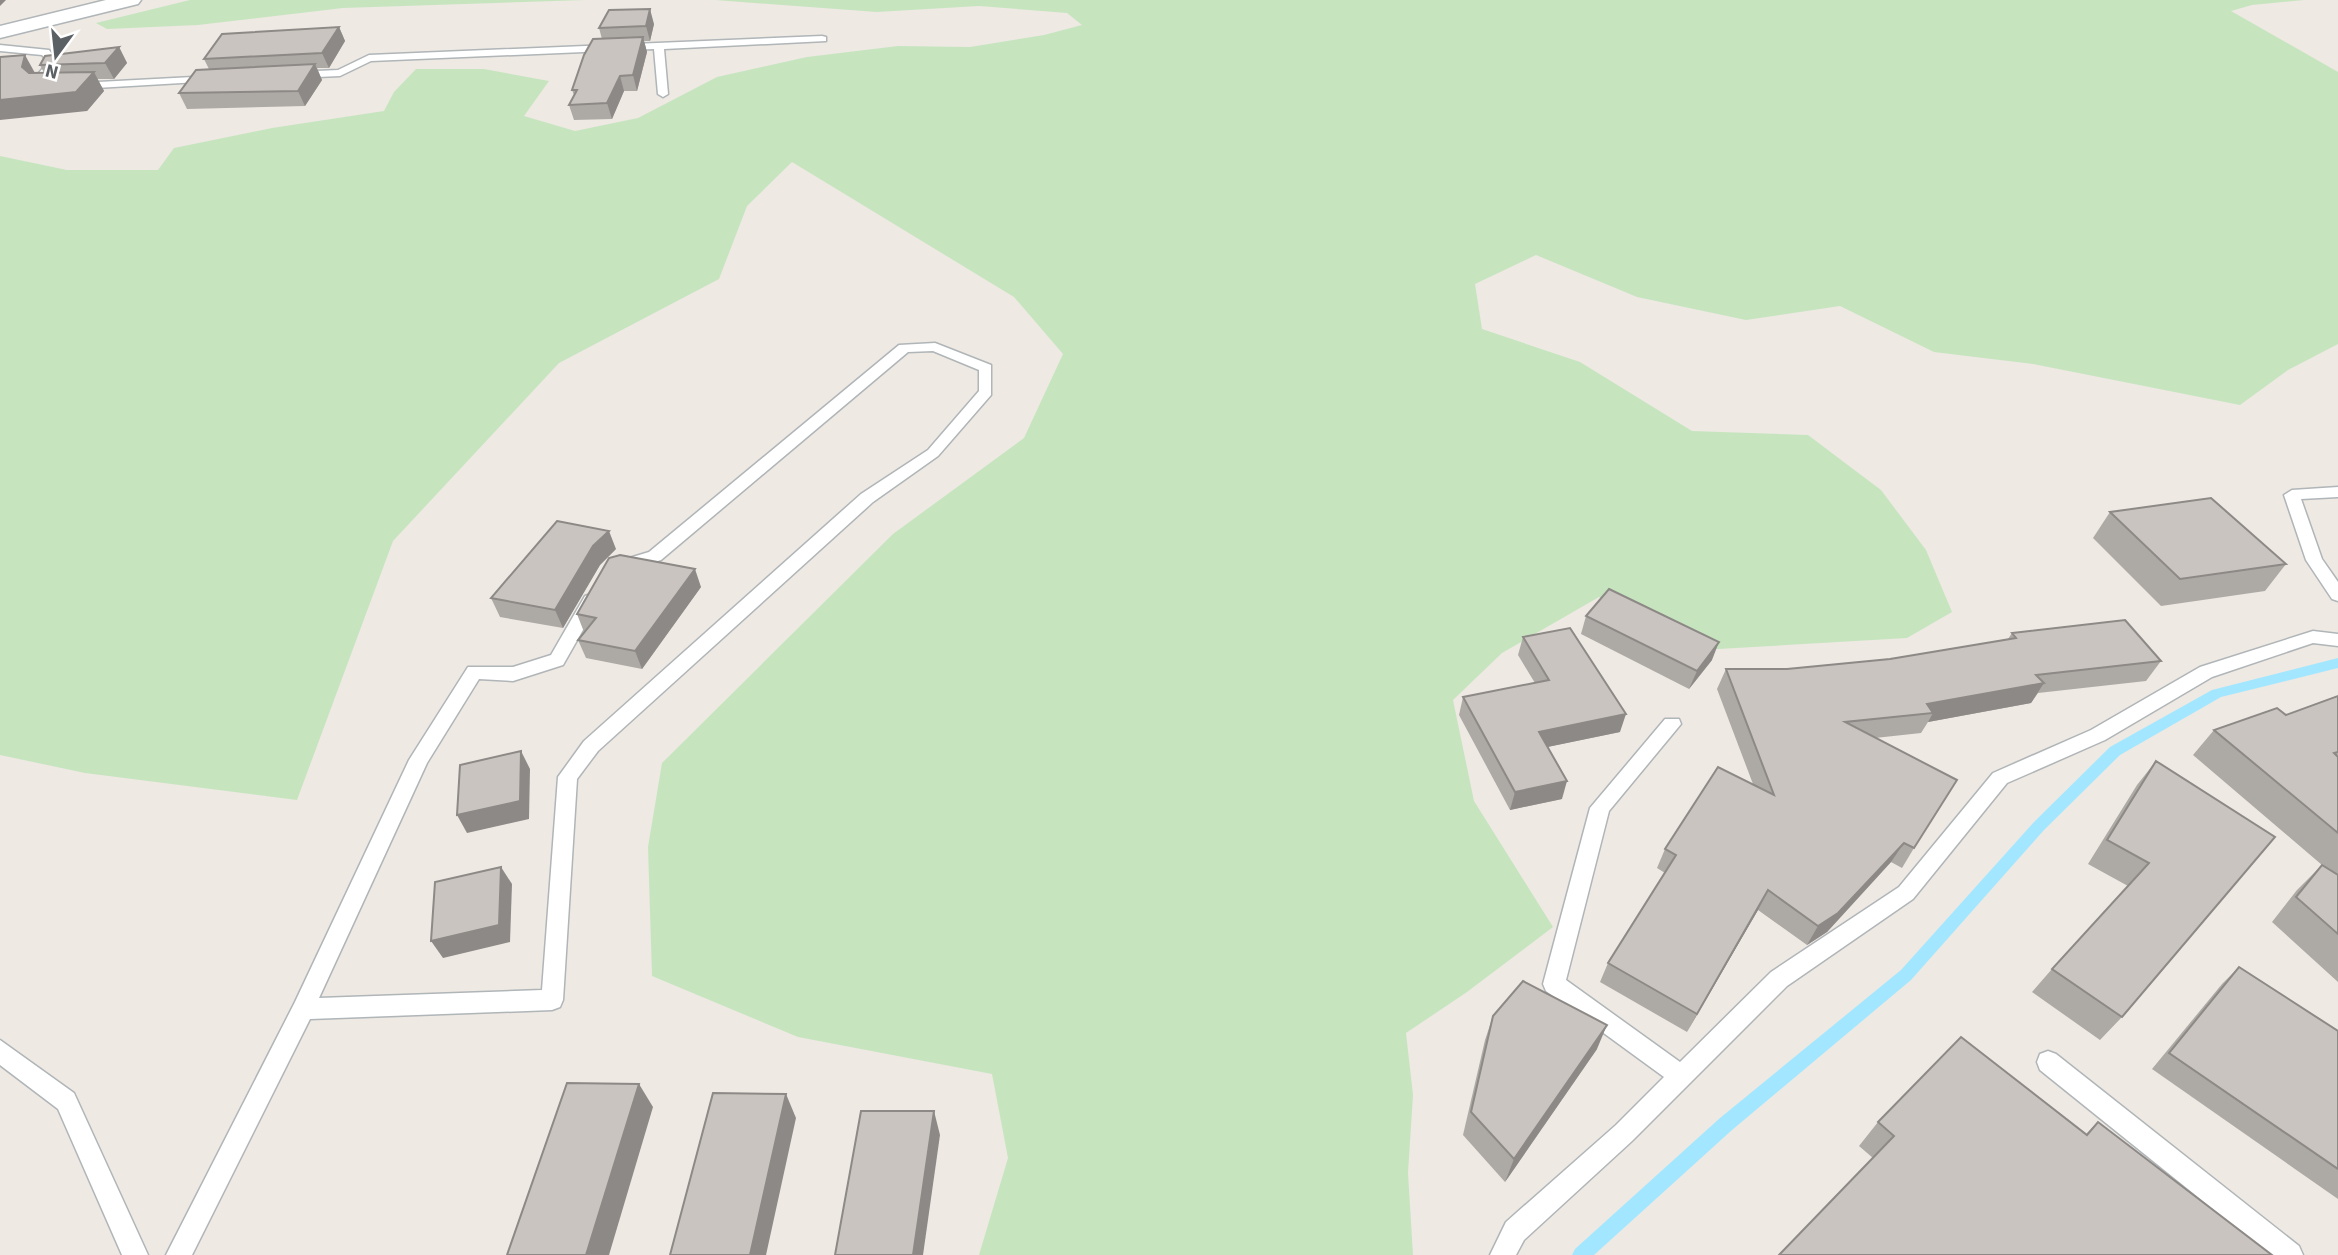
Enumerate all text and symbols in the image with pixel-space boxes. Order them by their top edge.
north arrow [21,21,91,91]
text: N [42,56,62,86]

